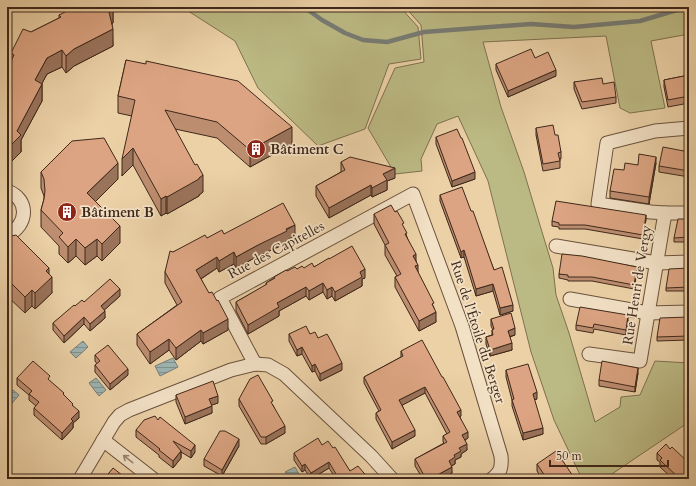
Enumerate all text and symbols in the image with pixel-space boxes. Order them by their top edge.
building icon: Bâtiment C [245,138,267,160]
place label: Bâtiment C [270,140,344,159]
building icon: Bâtiment B [56,201,78,223]
place label: Bâtiment B [81,203,154,222]
street label: Rue des Capitelles [224,216,328,283]
street label: Rue Henri de Vergy [618,223,656,346]
street label: Rue de l'Étoile du Berger [446,258,510,407]
scale bar [550,442,668,468]
text: 50 m [556,448,583,464]
one-way arrow [123,455,134,464]

